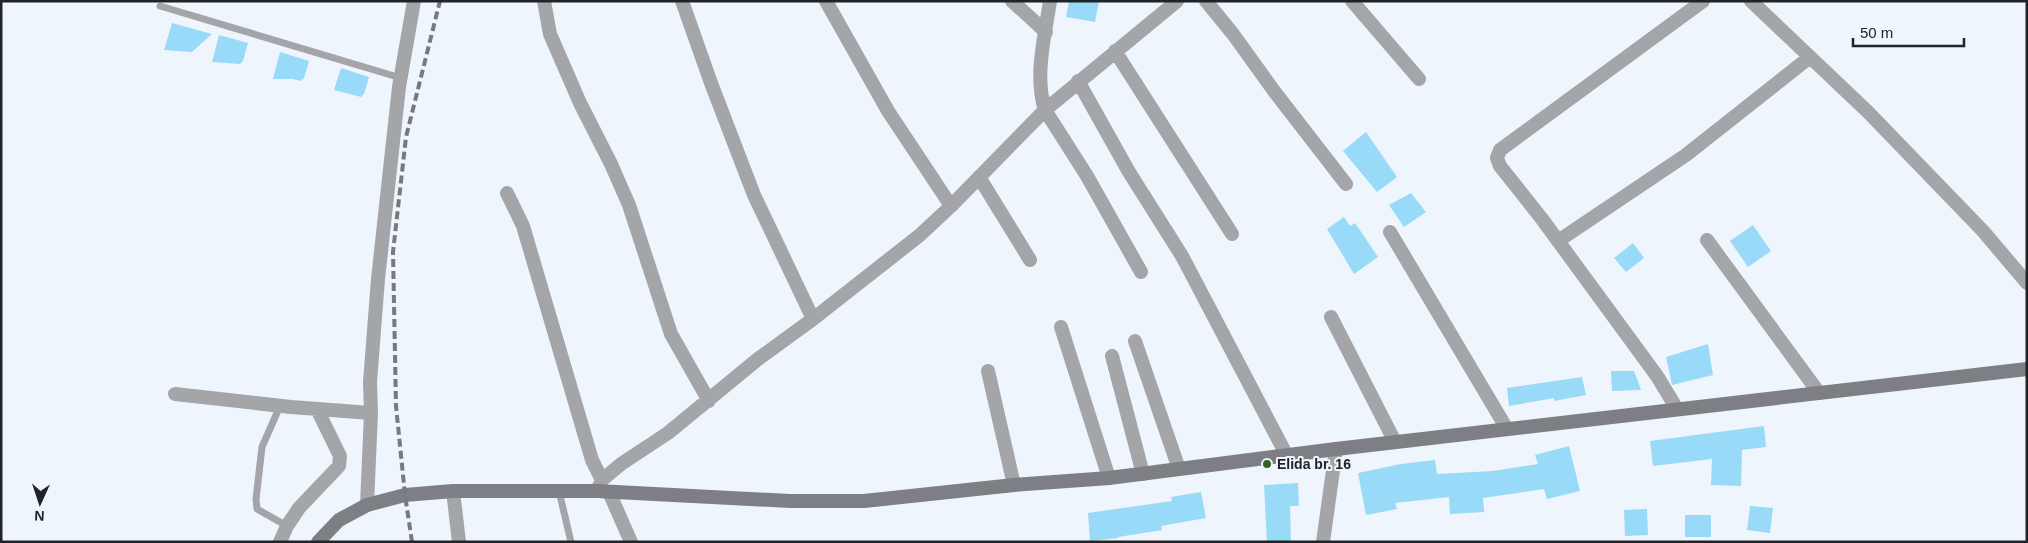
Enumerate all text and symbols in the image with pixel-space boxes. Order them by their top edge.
scale bar [1853,15,1964,47]
text: 50 m [1860,24,1893,41]
place label: Elida br. 16 [1277,456,1351,472]
marker: Elida br. 16 [1261,458,1273,470]
north arrow [15,478,65,528]
text: N [34,508,45,524]

